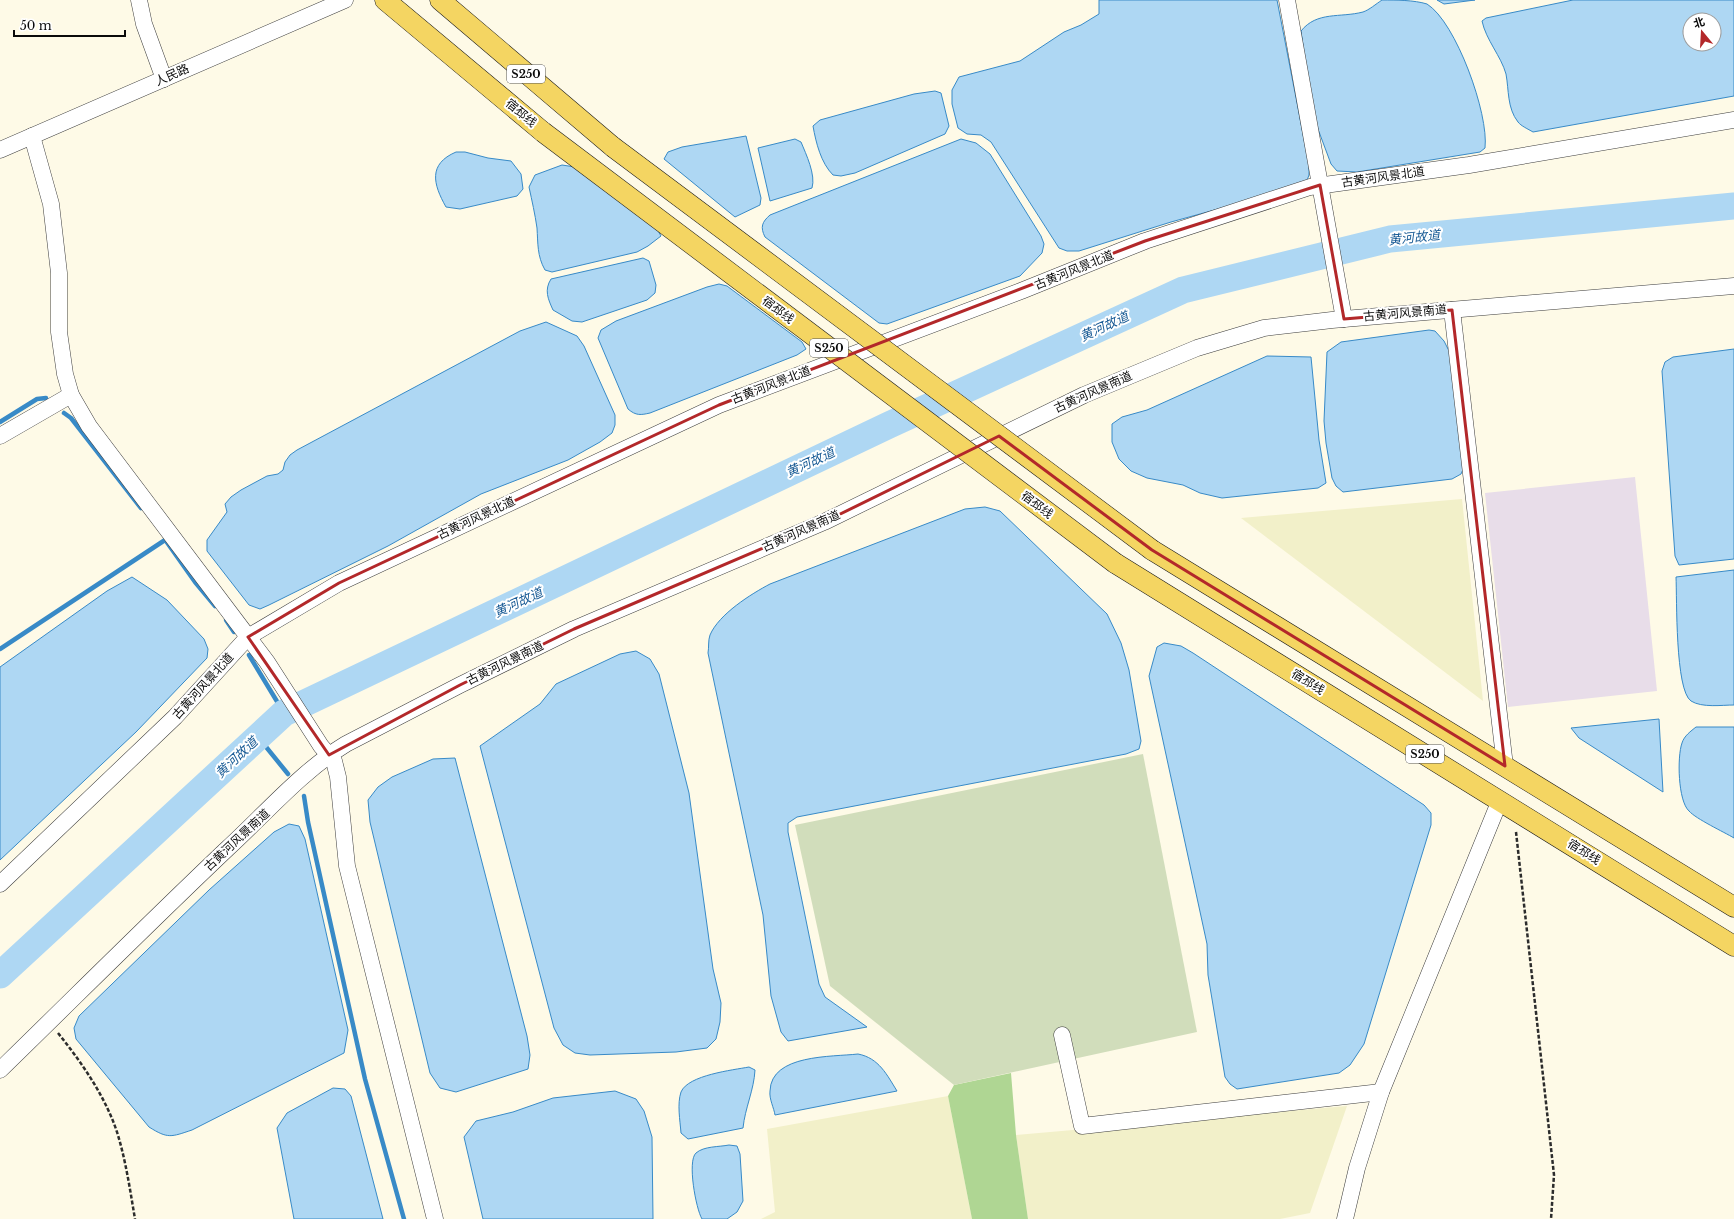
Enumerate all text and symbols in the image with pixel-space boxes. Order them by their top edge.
scale bar [14,12,125,38]
north arrow [1682,12,1722,52]
text: 北 [1692,14,1706,31]
text: 50 m [20,18,52,33]
street label: 人民路 [152,60,191,89]
road number: S250 [507,65,545,83]
street label: 宿邳线 [503,95,540,130]
street label: 古黄河风景北道 [1340,163,1426,190]
water label: 黄河故道 [1387,226,1443,249]
street label: 古黄河风景北道 [1032,247,1116,292]
street label: 宿邳线 [759,293,797,326]
street label: 古黄河风景南道 [1362,301,1447,324]
water label: 黄河故道 [1077,307,1133,345]
road number: S250 [810,339,848,357]
street label: 古黄河风景北道 [729,362,813,407]
street label: 古黄河风景南道 [1051,368,1134,415]
water label: 黄河故道 [783,443,839,481]
street label: 宿邳线 [1018,488,1056,521]
street label: 古黄河风景北道 [435,493,517,542]
street label: 古黄河风景南道 [759,507,842,554]
water label: 黄河故道 [491,583,547,621]
street label: 古黄河风景南道 [464,637,546,688]
street label: 古黄河风景北道 [169,649,236,722]
street label: 宿邳线 [1289,666,1328,697]
water label: 黄河故道 [212,732,263,781]
road number: S250 [1406,745,1444,763]
street label: 古黄河风景南道 [201,805,272,874]
street label: 宿邳线 [1565,836,1604,867]

